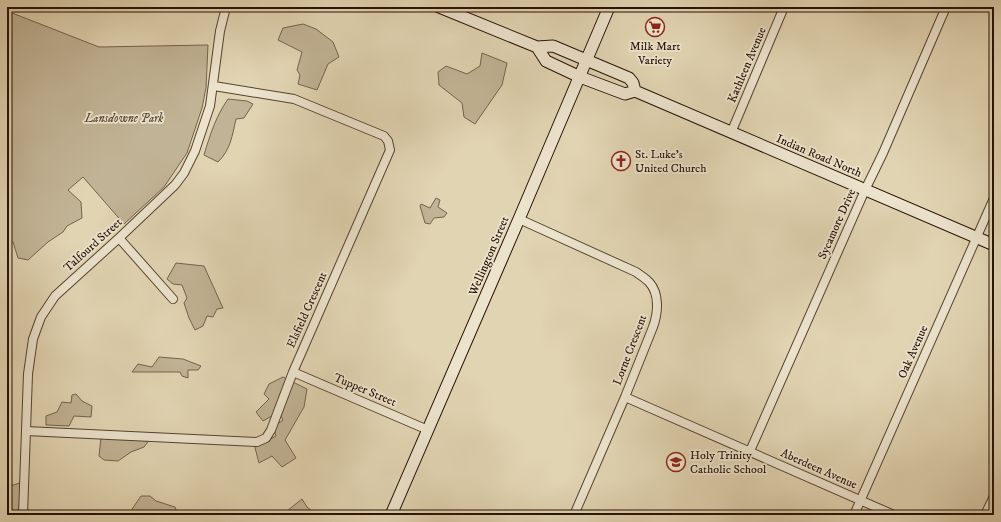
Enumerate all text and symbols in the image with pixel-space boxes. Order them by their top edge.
supermarket icon: Milk Mart Variety [644,16,666,38]
street label: Kathleen Avenue [724,25,770,105]
place label: Milk Mart Variety [630,39,680,68]
park label: Lansdowne Park [84,111,163,126]
street label: Indian Road North [774,131,865,181]
place label: St. Luke's United Church [635,147,707,176]
church icon: St. Luke's United Church [610,150,632,172]
street label: Sycamore Drive [815,186,859,262]
street label: Wellington Street [465,214,513,299]
street label: Talfourd Street [61,215,125,275]
street label: Elsfield Crescent [284,270,330,350]
street label: Lorne Crescent [610,313,650,387]
street label: Oak Avenue [895,323,931,381]
street label: Tupper Street [331,370,399,410]
street label: Aberdeen Avenue [778,445,860,493]
place label: Holy Trinity Catholic School [690,448,767,477]
school or university icon: Holy Trinity Catholic School [665,451,687,473]

